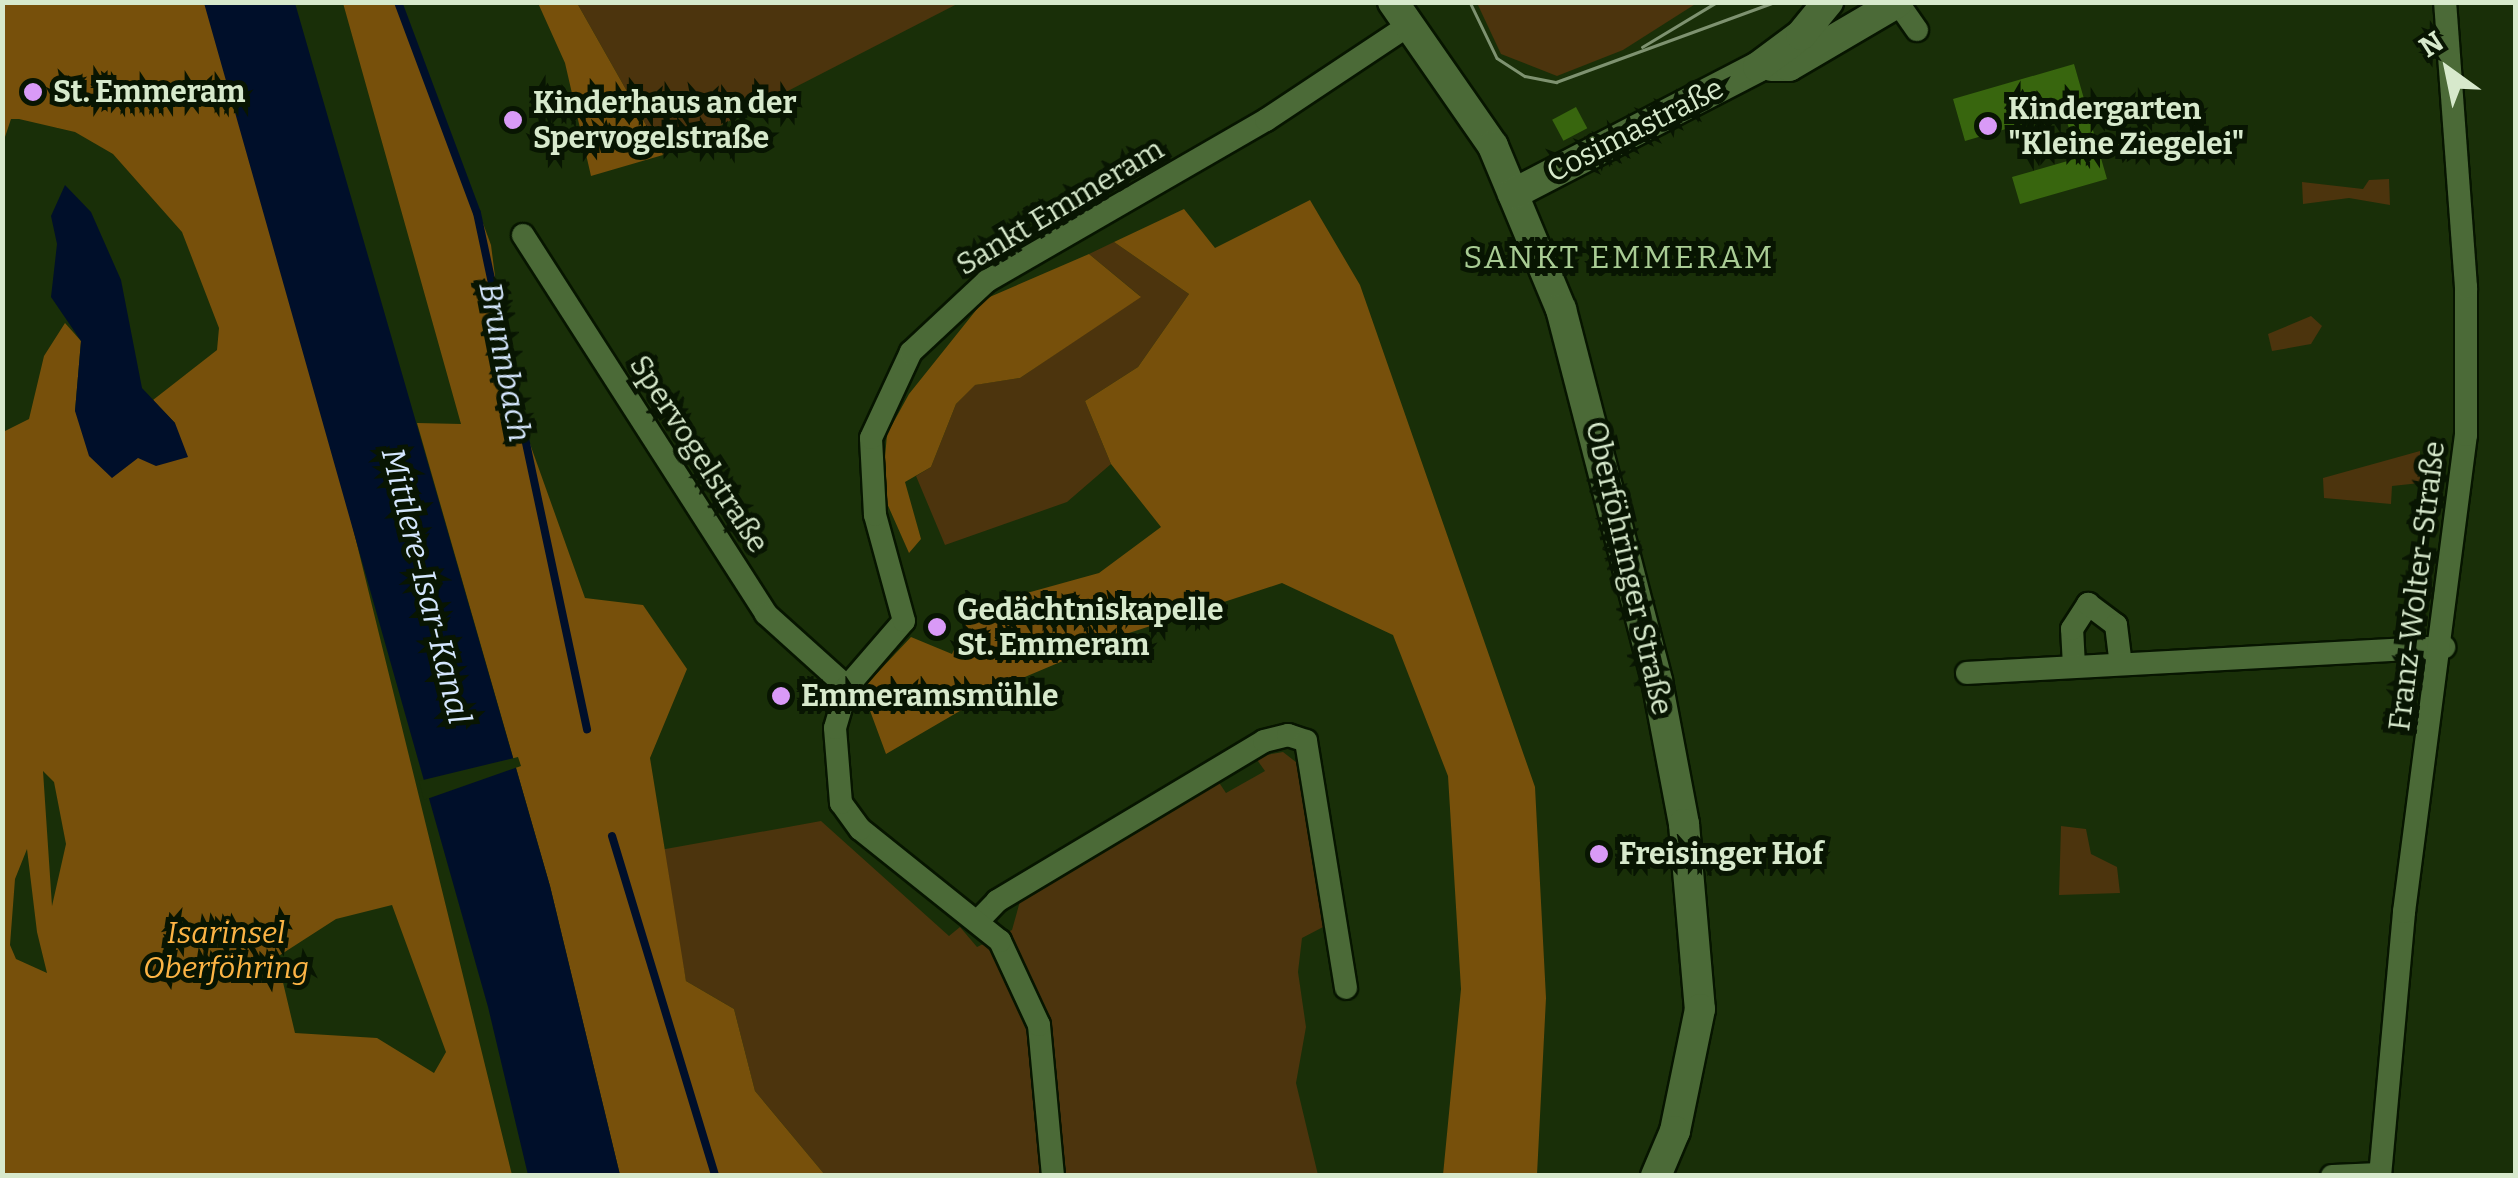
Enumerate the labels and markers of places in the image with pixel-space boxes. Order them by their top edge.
place label: St. Emmeram [53,74,245,110]
marker: St. Emmeram [22,81,44,103]
place label: Kinderhaus an der Spervogelstraße [533,85,797,156]
place label: Kindergarten "Kleine Ziegelei" [2008,91,2245,162]
marker: Kinderhaus an der Spervogelstraße [502,109,524,131]
marker: Kindergarten "Kleine Ziegelei" [1977,115,1999,137]
place label: Gedächtniskapelle St. Emmeram [957,592,1223,662]
marker: Gedächtniskapelle St. Emmeram [926,616,948,638]
place label: Emmeramsmühle [801,678,1059,714]
marker: Emmeramsmühle [770,685,792,707]
place label: Freisinger Hof [1619,836,1823,872]
marker: Freisinger Hof [1588,843,1610,865]

